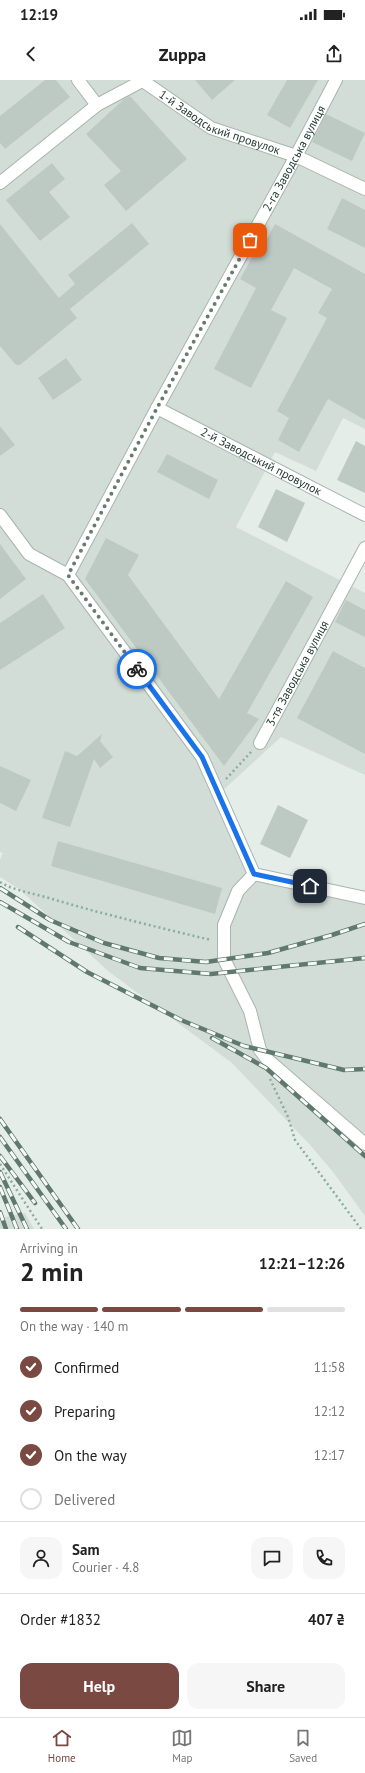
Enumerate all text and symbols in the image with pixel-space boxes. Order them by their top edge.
text: 12:19 [20,5,58,24]
icon: back [20,43,42,65]
text: Zuppa [159,43,206,66]
icon: share [323,43,345,65]
street label: 1-й Заводський провулок [156,86,282,157]
street label: 2-га Заводська вулиця [259,103,328,214]
pin [233,223,267,257]
icon: bag [239,229,261,251]
street label: 2-й Заводський провулок [198,424,325,499]
street label: 3-тя Заводська вулиця [262,618,332,729]
courier [117,649,157,689]
icon: bike [126,658,148,680]
pin [293,869,327,903]
icon: home [299,875,321,897]
text: Arriving in [20,1240,78,1257]
text: 12:21–12:26 [259,1254,345,1273]
text: 2 min [20,1255,83,1288]
text: On the way · 140 m [20,1318,128,1335]
icon: check [20,1356,42,1378]
text: Confirmed [54,1358,119,1377]
text: 11:58 [314,1359,345,1376]
icon: check [20,1400,42,1422]
text: Preparing [54,1402,116,1421]
text: 12:12 [314,1403,345,1420]
icon: check [20,1444,42,1466]
text: On the way [54,1446,127,1465]
text: 12:17 [314,1447,345,1464]
text: Delivered [54,1490,115,1509]
button: person [20,1537,62,1579]
button: chat [251,1537,293,1579]
button: phone [303,1537,345,1579]
text: Sam [72,1540,99,1559]
text: Courier · 4.8 [72,1559,139,1576]
text: Order #1832 [20,1610,101,1629]
text: 407 ₴ [308,1610,345,1629]
button: Help [20,1663,179,1709]
button: Share [187,1663,345,1709]
tab: Home [48,1727,76,1765]
tab: Map [171,1727,193,1765]
tab: Saved [289,1727,317,1765]

